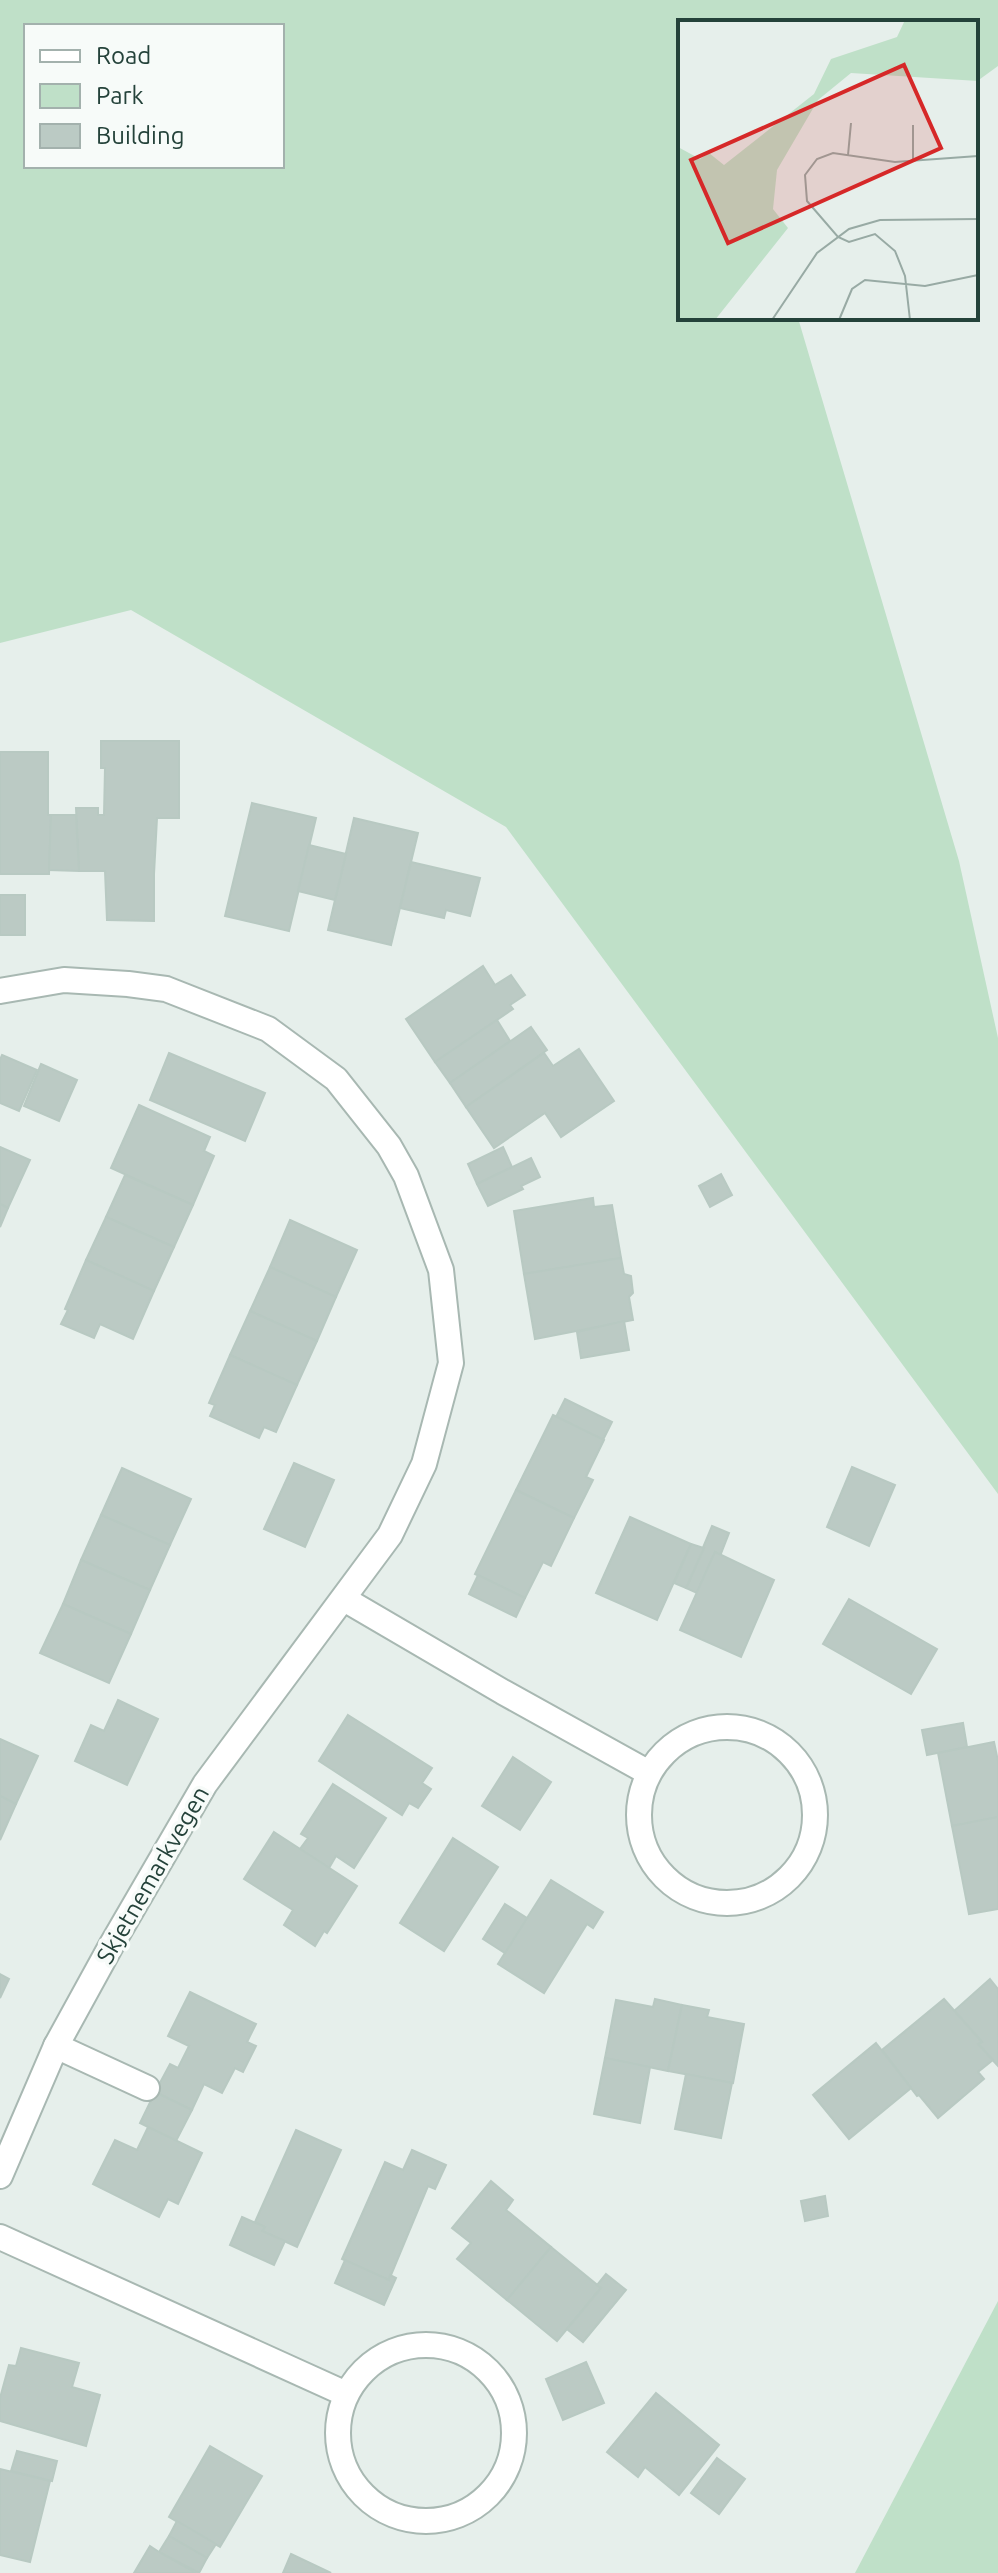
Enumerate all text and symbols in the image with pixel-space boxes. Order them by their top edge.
inset map [678,20,978,320]
legend [24,24,284,168]
text: Road [96,42,151,69]
text: Park [96,82,144,109]
text: Building [96,122,184,149]
street label: Skjetnemarkvegen [91,1781,214,1968]

